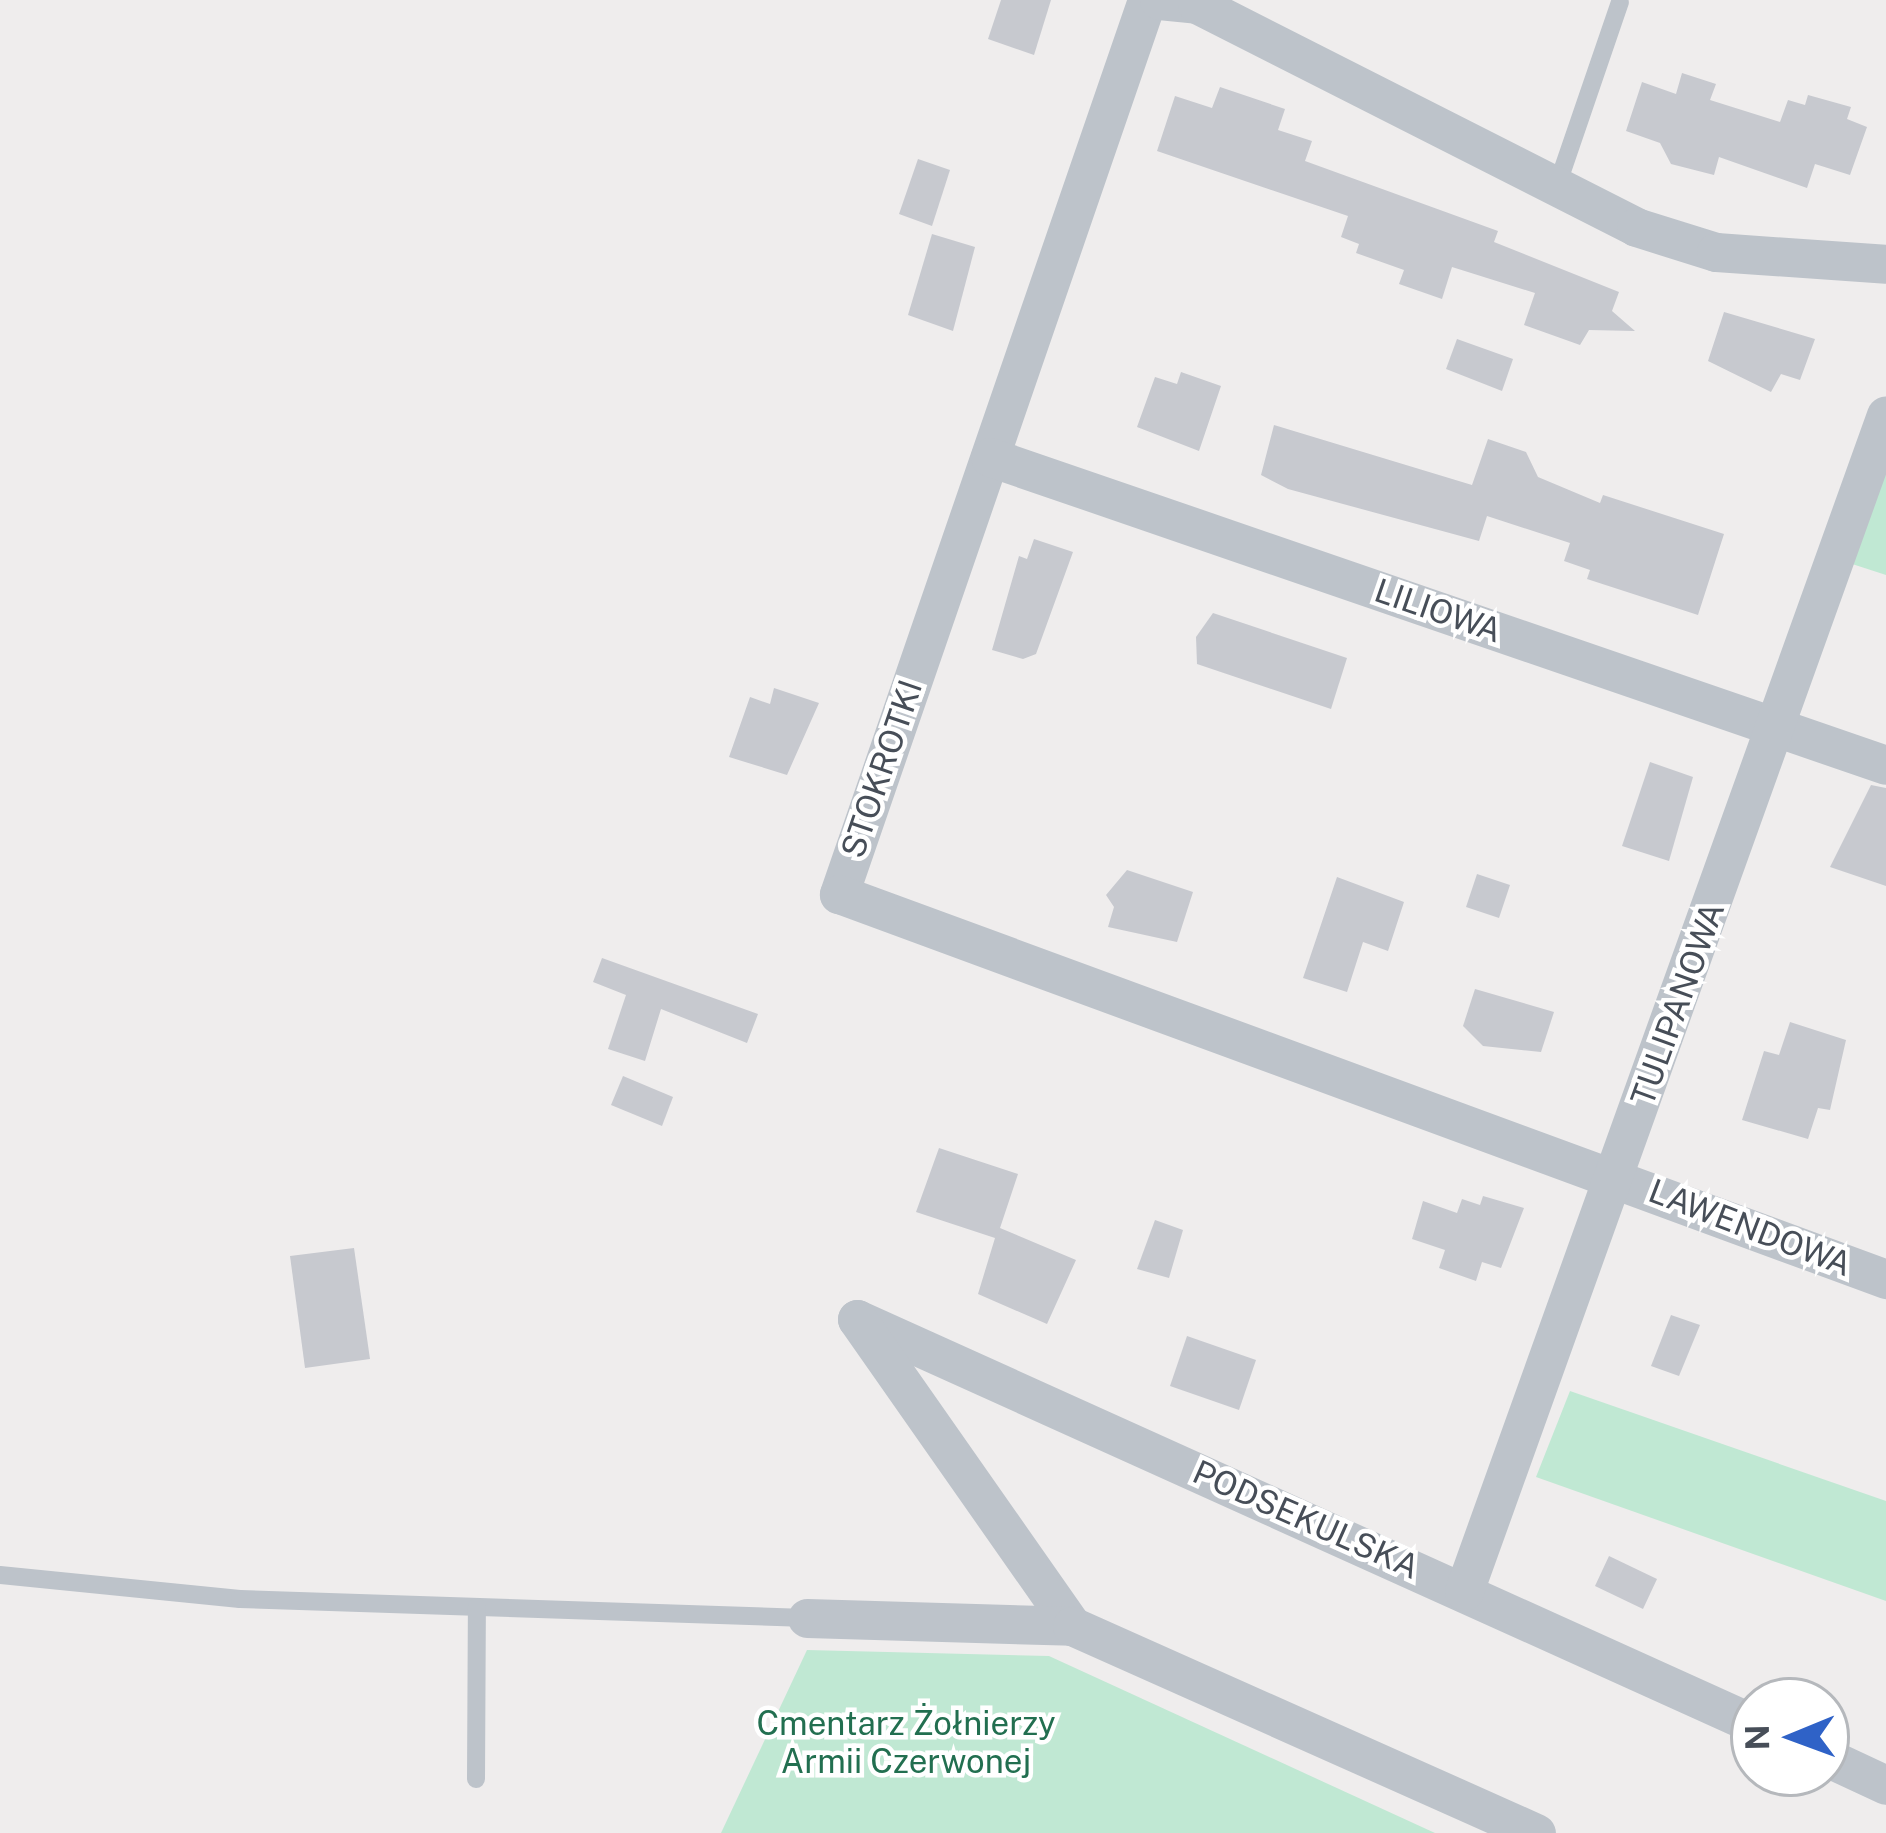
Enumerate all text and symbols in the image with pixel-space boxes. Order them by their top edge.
street label: LILIOWA [1369,571,1507,651]
street label: STOKROTKI [833,675,931,863]
street label: TULIPANOWA [1623,897,1733,1111]
street label: LAWENDOWA [1643,1171,1857,1285]
street label: PODSEKULSKA [1187,1452,1425,1588]
north arrow [1730,1677,1850,1797]
park label: Cmentarz Żołnierzy Armii Czerwonej [756,1704,1056,1782]
text: N [1738,1724,1776,1751]

